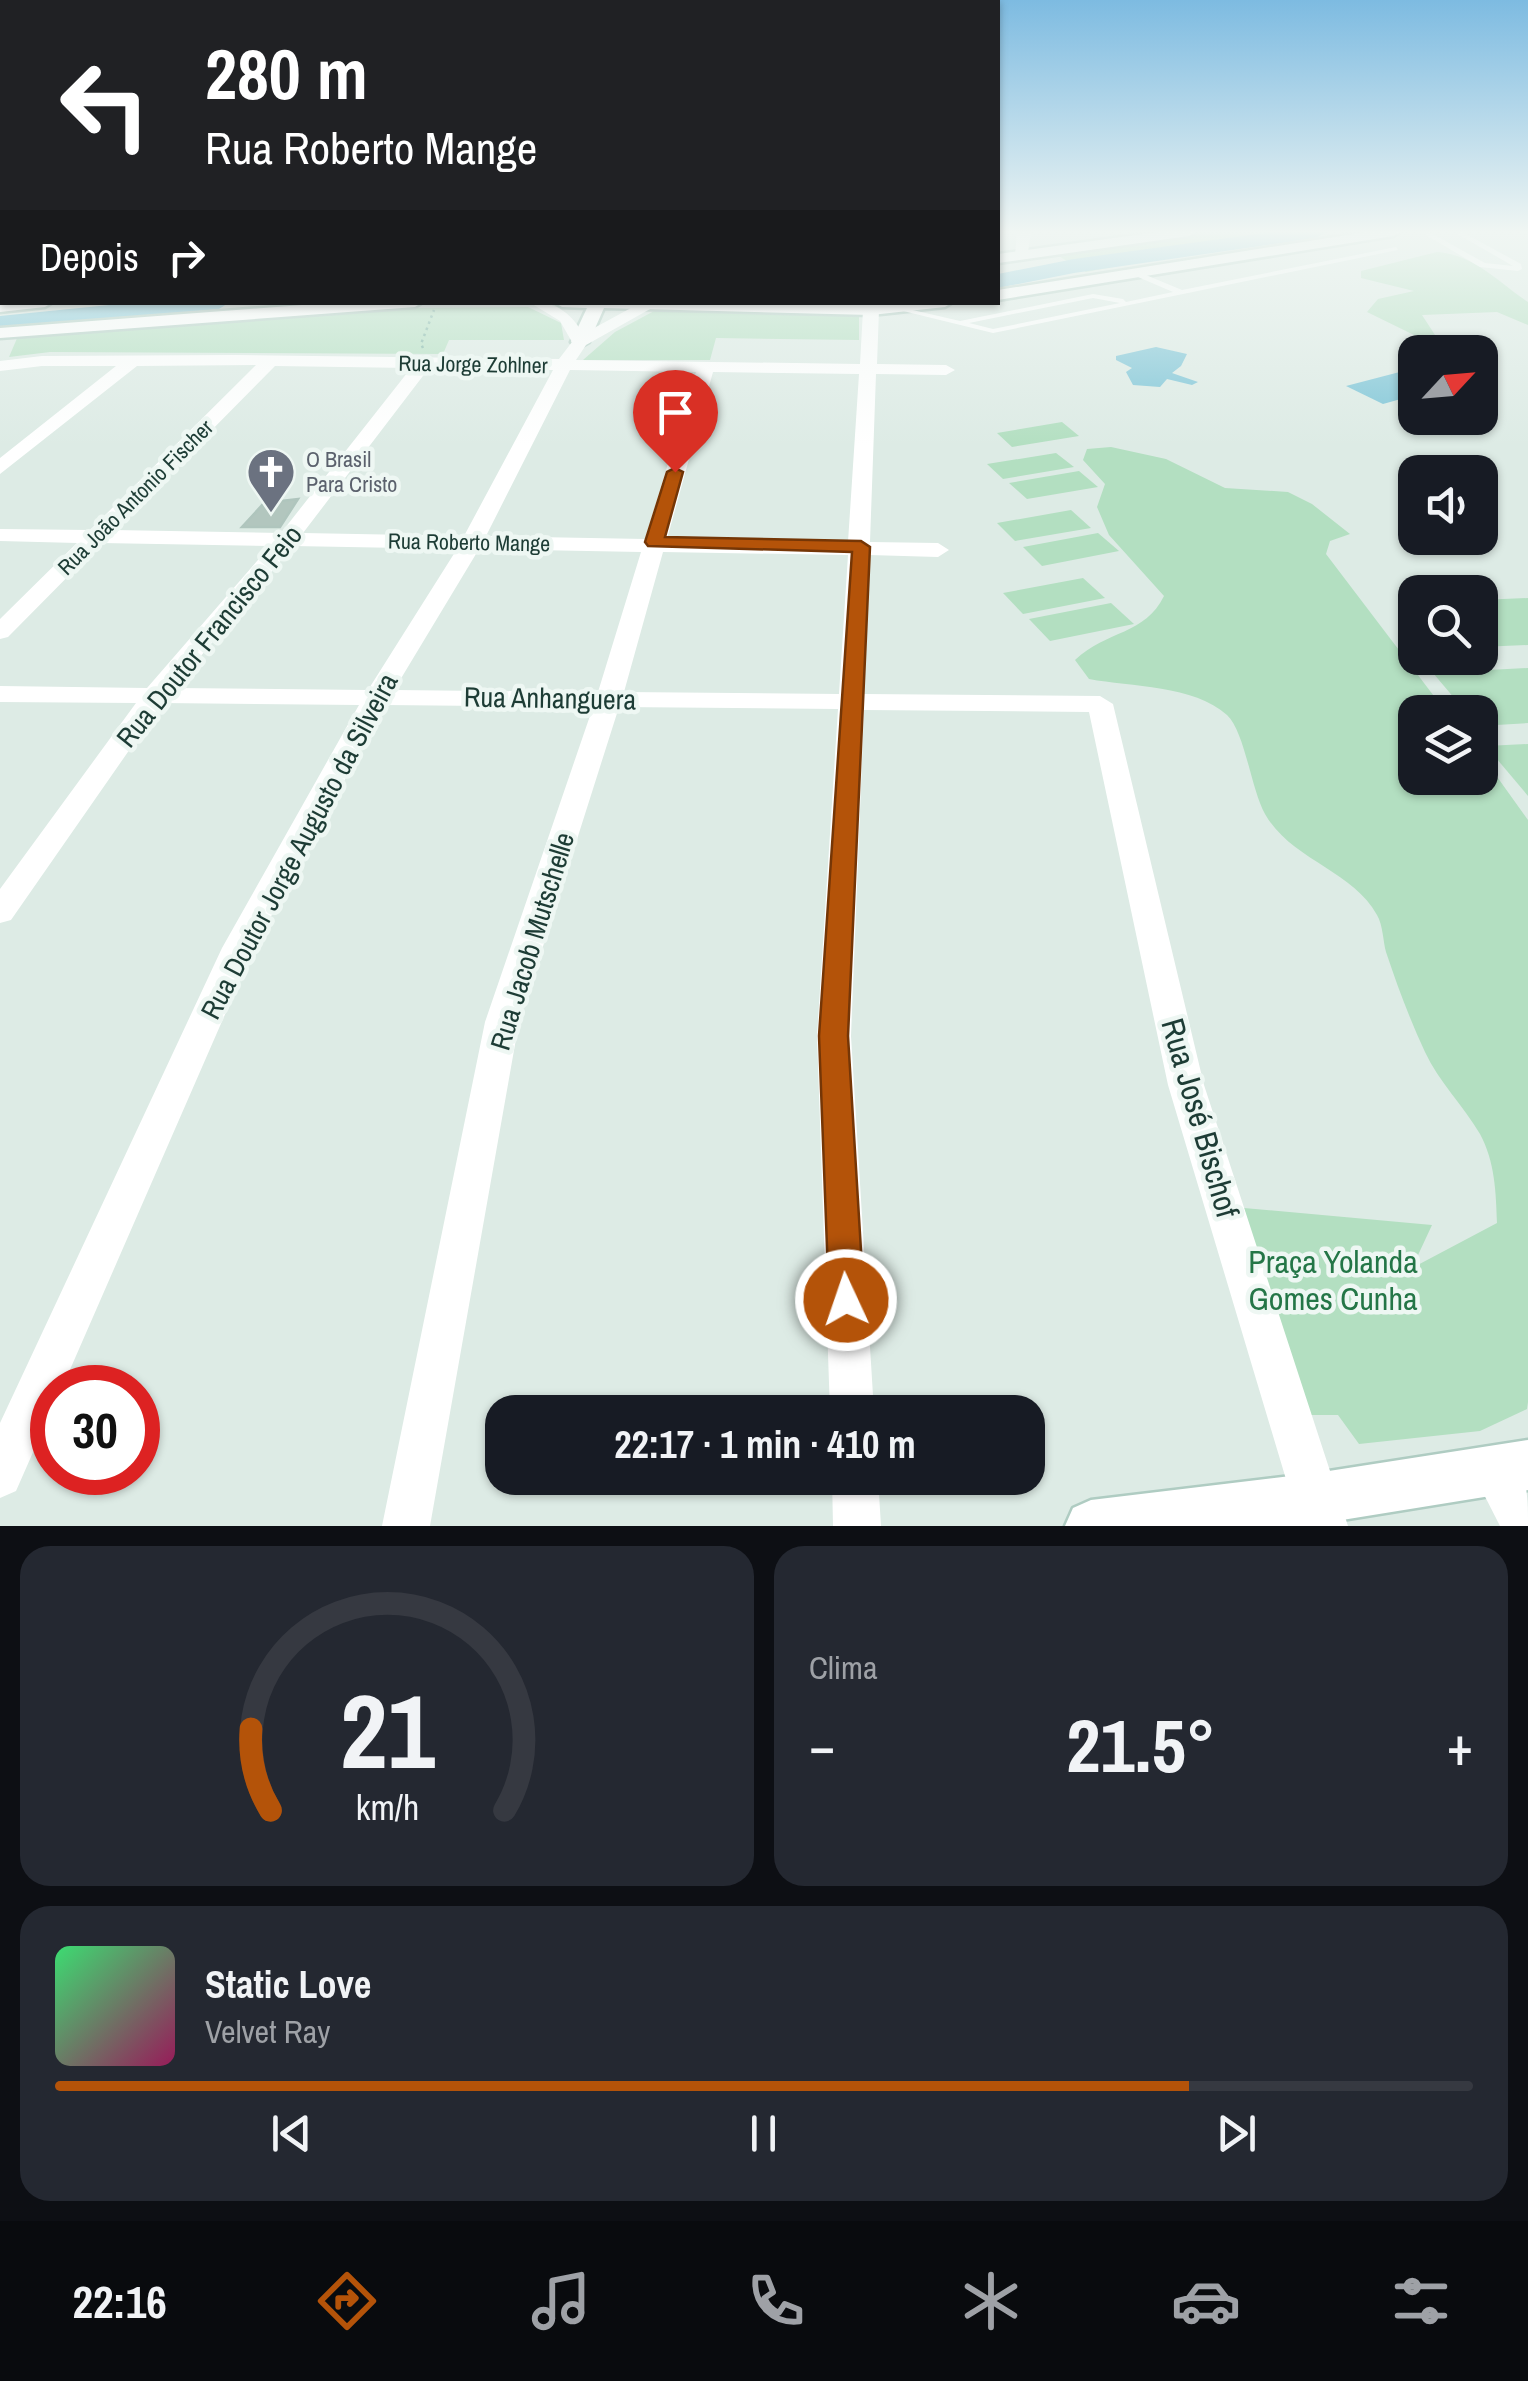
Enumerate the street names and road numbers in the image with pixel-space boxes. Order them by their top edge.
street label: Rua Jorge Zohlner [398,348,548,380]
street label: Rua João Antonio Fischer [51,413,219,581]
street label: Rua Doutor Francisco Feio [107,517,311,755]
street label: Rua Roberto Mange [388,526,550,558]
street label: Rua Doutor Jorge Augusto da Silveira [191,666,407,1026]
street label: Rua Anhanguera [464,677,637,719]
street label: Rua Jacob Mutschelle [481,827,583,1055]
street label: Rua José Bischof [1151,1013,1250,1223]

